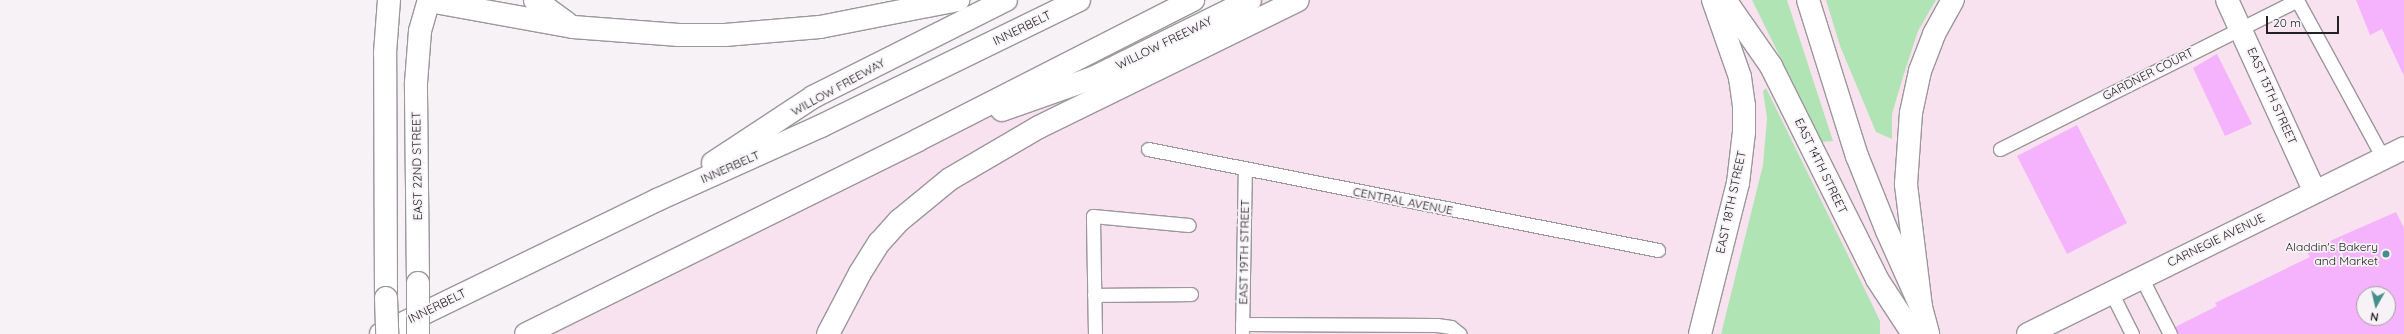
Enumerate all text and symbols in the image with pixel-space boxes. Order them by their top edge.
street label: INNERBELT [991,8,1053,48]
scale bar [2268,8,2341,34]
street label: WILLOW FREEWAY [1114,14,1214,72]
text: 20 m [2273,15,2301,30]
street label: GARDNER COURT [2100,45,2196,103]
street label: EAST 13TH STREET [2244,45,2300,147]
street label: WILLOW FREEWAY [789,55,887,119]
street label: EAST 22ND STREET [409,112,425,220]
street label: EAST 14TH STREET [1792,116,1850,216]
street label: INNERBELT [698,148,762,186]
street label: EAST 18TH STREET [1713,149,1749,255]
street label: CENTRAL AVENUE [1352,184,1454,218]
street label: EAST 19TH STREET [1236,199,1252,305]
street label: CARNEGIE AVENUE [2165,210,2267,270]
place label: Aladdin's Bakery and Market [2285,240,2378,268]
marker: Aladdin's Bakery and Market [2381,249,2391,259]
street label: INNERBELT [406,286,468,326]
north arrow [2356,286,2396,326]
text: N [2369,309,2379,324]

